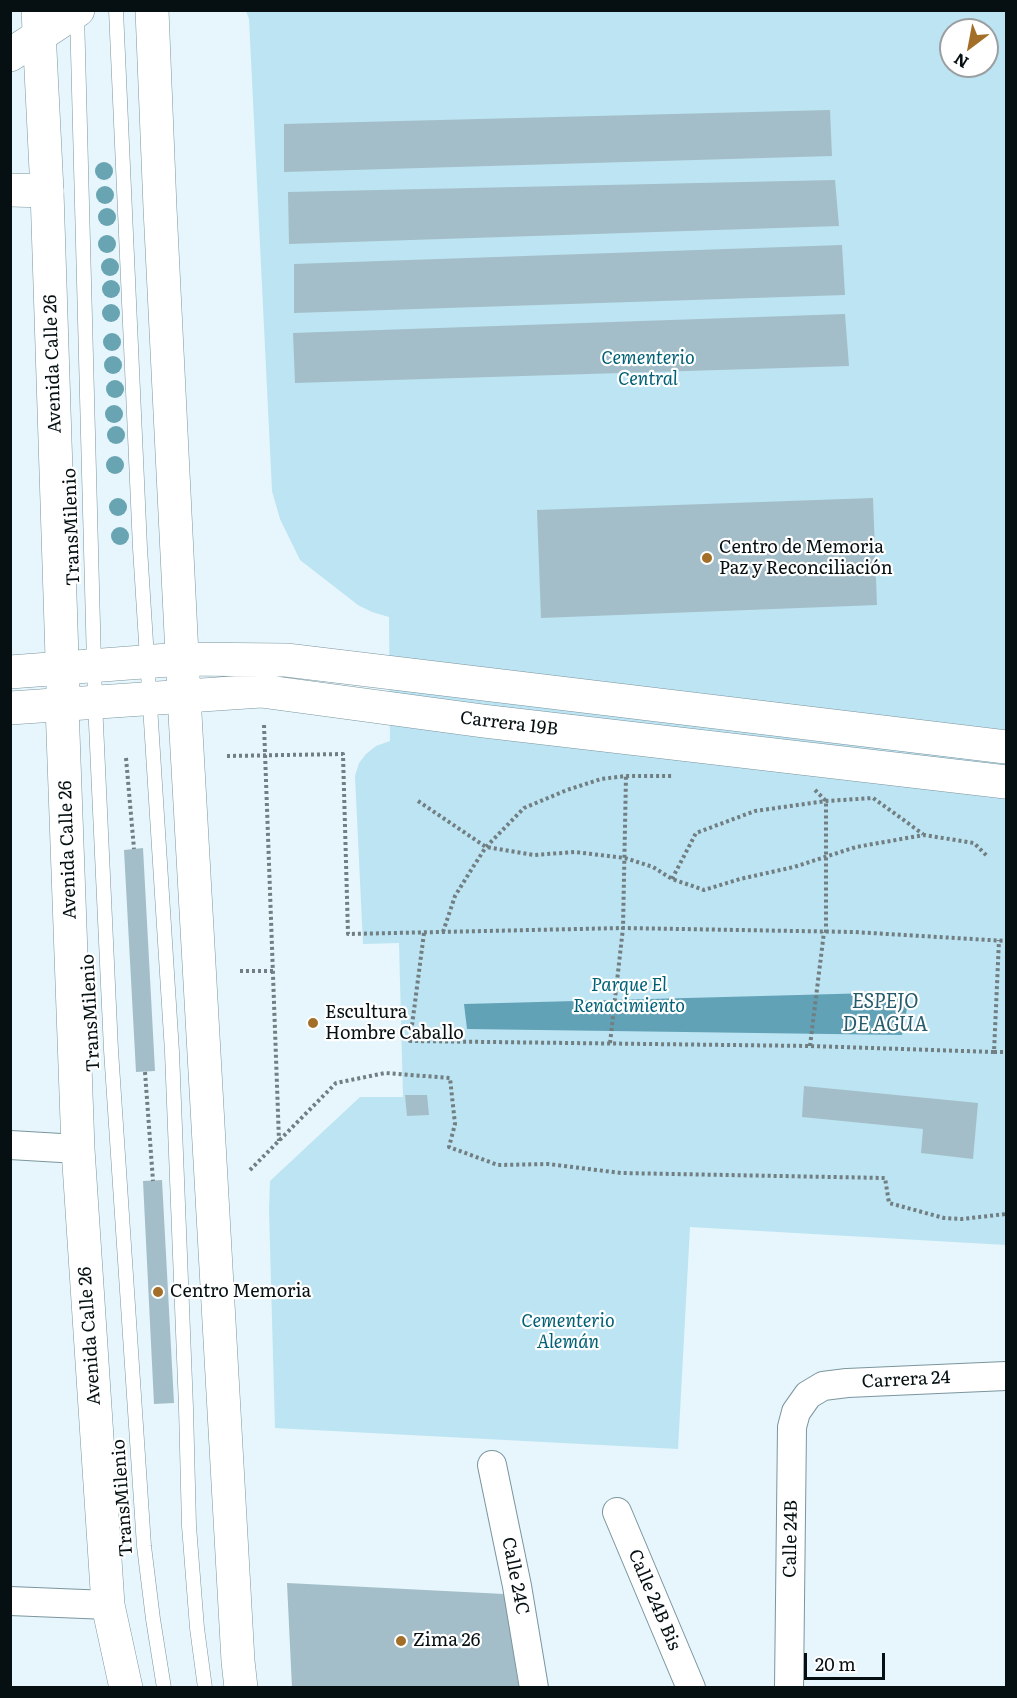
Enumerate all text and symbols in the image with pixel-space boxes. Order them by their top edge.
north arrow [939,18,999,78]
text: N [948,48,973,75]
street label: Avenida Calle 26 [40,294,66,434]
park label: Cementerio Central [601,348,695,391]
street label: TransMilenio [59,468,85,586]
place label: Centro de Memoria Paz y Reconciliación [719,537,893,580]
marker: Centro de Memoria Paz y Reconciliación [700,551,714,565]
street label: Carrera 19B [459,707,559,741]
street label: Avenida Calle 26 [55,780,81,920]
street label: TransMilenio [77,953,105,1073]
park label: Parque El Renacimiento [573,975,685,1018]
water label: ESPEJO DE AGUA [842,990,928,1037]
place label: Escultura Hombre Caballo [325,1002,464,1044]
marker: Escultura Hombre Caballo [306,1016,320,1030]
street label: Avenida Calle 26 [74,1266,106,1406]
place label: Centro Memoria [170,1281,311,1303]
marker: Centro Memoria [151,1285,165,1299]
park label: Cementerio Alemán [521,1311,615,1354]
street label: Carrera 24 [861,1367,951,1393]
street label: TransMilenio [108,1438,138,1558]
street label: Calle 24B [780,1500,802,1578]
street label: Calle 24C [497,1535,533,1617]
street label: Calle 24B Bis [623,1546,685,1654]
place label: Zima 26 [413,1630,480,1652]
marker: Zima 26 [394,1634,408,1648]
scale bar [807,1641,888,1679]
text: 20 m [815,1650,856,1677]

